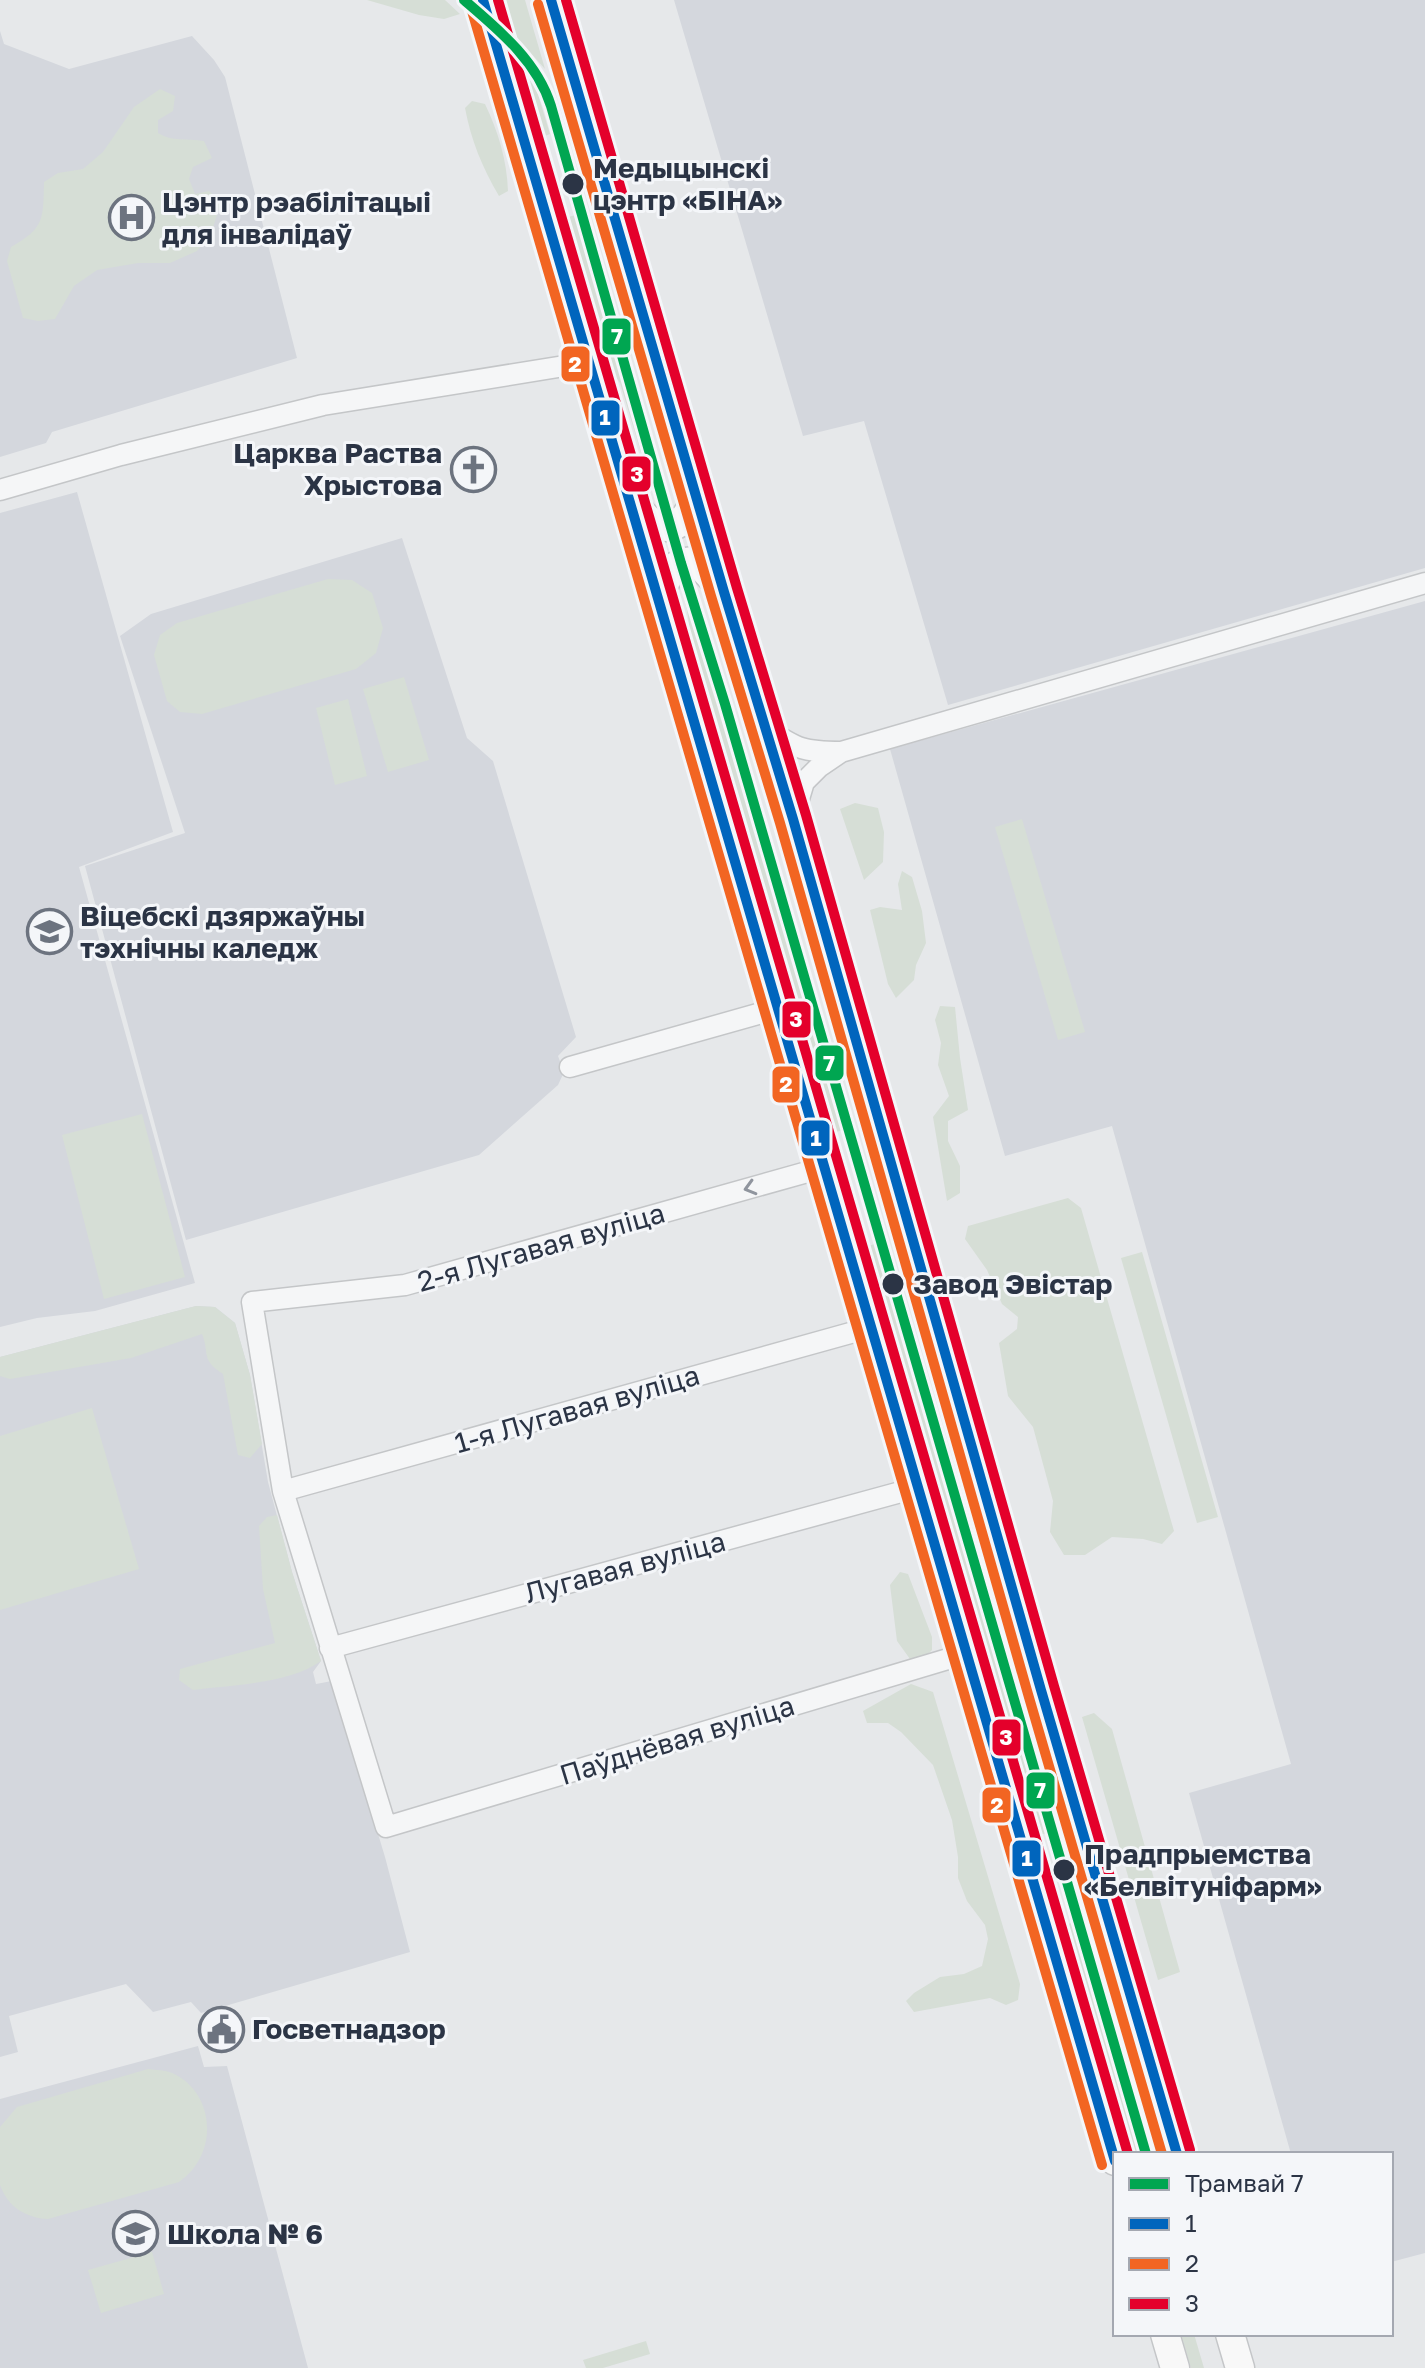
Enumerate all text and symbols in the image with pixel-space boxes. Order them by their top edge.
place label: Медыцынскі цэнтр «БІНА» [593,151,782,216]
marker: Медыцынскі цэнтр «БІНА» [560,171,586,197]
place label: Цэнтр рэабілітацыі для інвалідаў [162,185,431,250]
hospital icon: Цэнтр рэабілітацыі для інвалідаў [107,194,155,242]
line badge: 7 [601,317,632,356]
text: 7 [611,322,623,349]
line badge: 2 [560,345,591,383]
text: 2 [568,350,582,377]
line badge: 1 [590,399,621,437]
text: 1 [599,403,611,430]
place label: Царква Раства Хрыстова [233,436,442,501]
church icon: Царква Раства Хрыстова [449,445,497,493]
line badge: 3 [621,455,652,493]
text: 3 [630,460,644,487]
place label: Віцебскі дзяржаўны тэхнічны каледж [80,899,365,964]
school or university icon: Віцебскі дзяржаўны тэхнічны каледж [25,908,73,956]
line badge: 3 [781,1000,812,1039]
text: 3 [789,1005,803,1032]
line badge: 7 [814,1044,845,1082]
text: 7 [823,1049,835,1076]
line badge: 2 [771,1065,801,1104]
text: 2 [779,1070,793,1097]
line badge: 1 [800,1119,831,1157]
text: 1 [810,1124,822,1151]
one-way arrow [743,1179,757,1195]
street label: 2-я Лугавая вуліца [413,1195,668,1298]
place label: Завод Эвістар [913,1267,1113,1300]
marker: Завод Эвістар [880,1271,906,1297]
street label: 1-я Лугавая вуліца [451,1358,703,1459]
street label: Лугавая вуліца [521,1524,729,1609]
street label: Паўднёвая вуліца [556,1688,798,1791]
line badge: 3 [991,1718,1022,1757]
text: 3 [999,1723,1013,1750]
line badge: 7 [1025,1771,1056,1810]
text: 7 [1034,1776,1046,1803]
line badge: 2 [981,1786,1012,1824]
text: 2 [990,1791,1004,1818]
place label: Прадпрыемства «Белвітуніфарм» [1084,1837,1322,1902]
line badge: 1 [1011,1839,1042,1878]
text: 1 [1021,1844,1033,1871]
marker: Прадпрыемства «Белвітуніфарм» [1051,1857,1077,1883]
public building icon: Госветнадзор [197,2005,245,2053]
place label: Госветнадзор [252,2012,446,2045]
legend [1113,2152,1393,2336]
text: Трамвай 7 [1185,2168,1304,2197]
text: 1 [1185,2208,1197,2237]
school or university icon: Школа № 6 [112,2210,160,2258]
place label: Школа № 6 [167,2217,323,2250]
text: 2 [1185,2248,1199,2277]
text: 3 [1185,2288,1199,2317]

